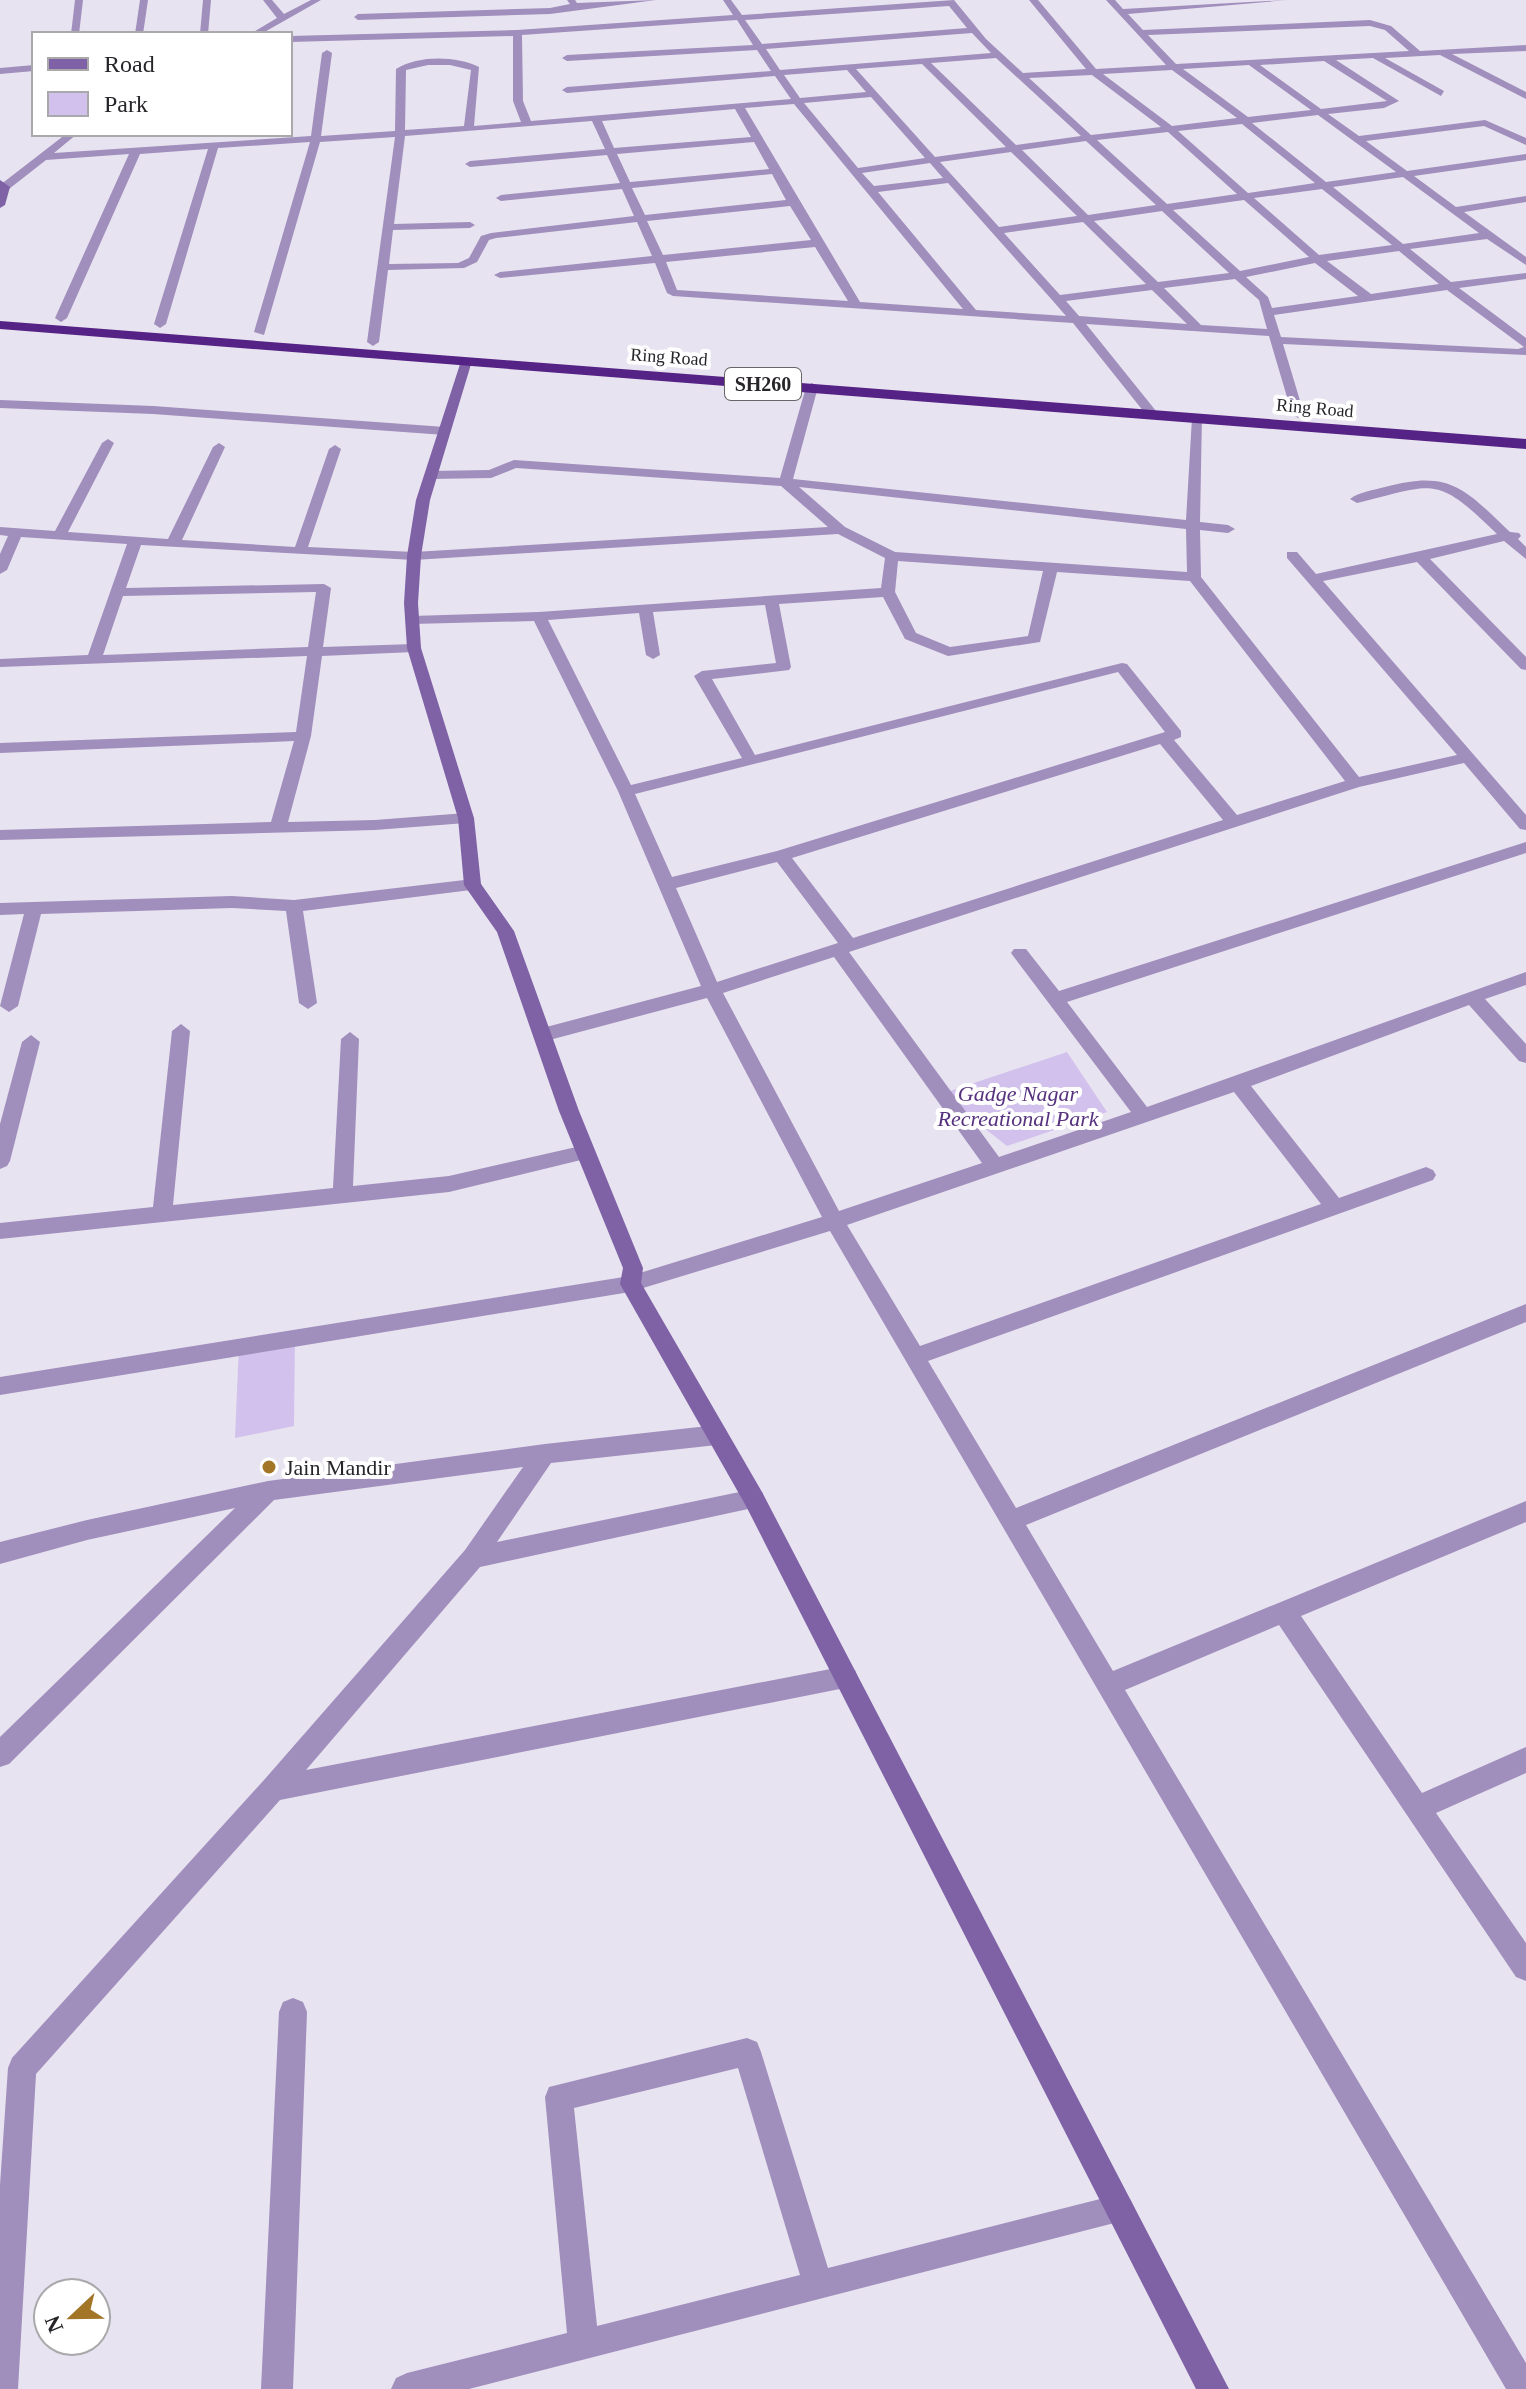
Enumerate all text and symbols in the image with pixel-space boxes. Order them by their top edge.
legend [32,32,292,136]
text: Road [104,51,155,77]
text: Park [104,91,148,117]
street label: Ring Road [630,344,708,370]
road number: SH260 [725,368,801,400]
street label: Ring Road [1276,395,1354,421]
park label: Gadge Nagar Recreational Park [936,1081,1100,1131]
place label: Jain Mandir [285,1455,391,1480]
marker: Jain Mandir [260,1458,278,1476]
north arrow [32,2277,112,2357]
text: N [39,2312,68,2336]

